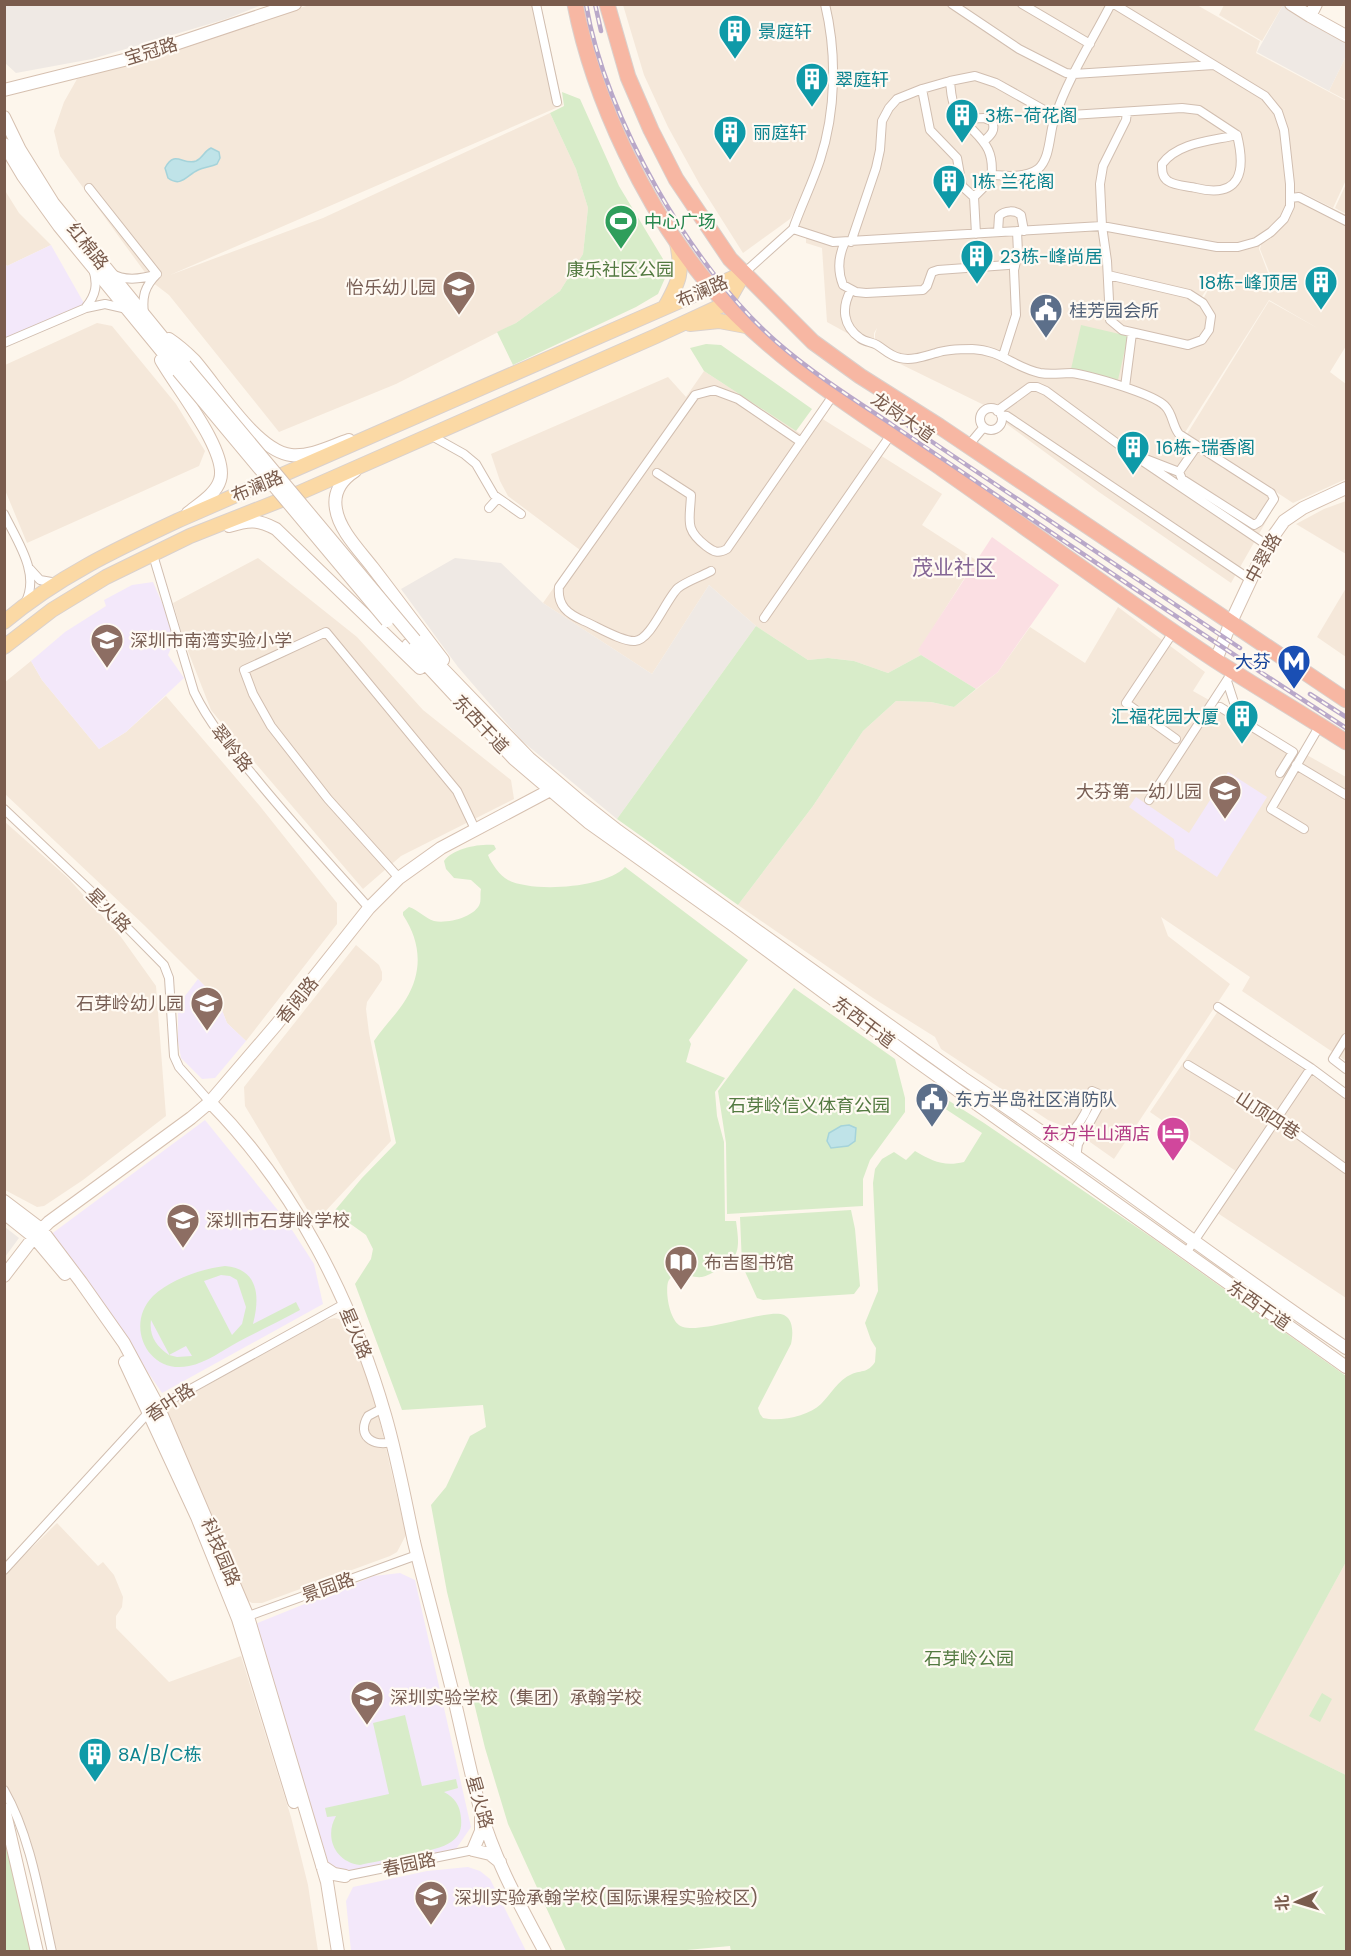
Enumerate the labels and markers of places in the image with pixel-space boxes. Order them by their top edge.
building icon: 景庭轩 [717,13,753,60]
place label: 景庭轩 [758,19,812,44]
building icon: 翠庭轩 [794,61,830,108]
place label: 翠庭轩 [835,67,889,92]
building icon: 3栋-荷花阁 [944,97,980,144]
place label: 3栋-荷花阁 [985,103,1078,128]
building icon: 丽庭轩 [712,114,748,161]
place label: 丽庭轩 [753,120,807,145]
building icon: 1栋 兰花阁 [931,163,967,210]
place label: 1栋 兰花阁 [972,169,1055,194]
sports icon: 中心广场 [603,203,639,250]
place label: 中心广场 [644,209,716,234]
building icon: 23栋-峰尚居 [959,238,995,285]
place label: 23栋-峰尚居 [1000,244,1103,269]
building icon: 18栋-峰顶居 [1303,264,1339,311]
school or university icon: 怡乐幼儿园 [441,269,477,316]
place label: 18栋-峰顶居 [1199,270,1298,295]
place label: 怡乐幼儿园 [346,275,436,300]
public building icon: 桂芳园会所 [1028,292,1064,339]
place label: 桂芳园会所 [1069,298,1159,323]
building icon: 16栋-瑞香阁 [1115,429,1151,476]
place label: 16栋-瑞香阁 [1156,435,1255,460]
school or university icon: 深圳市南湾实验小学 [89,622,125,669]
place label: 深圳市南湾实验小学 [130,628,292,653]
metro station icon: 大芬 [1276,643,1312,690]
place label: 大芬 [1235,649,1271,674]
building icon: 汇福花园大厦 [1224,698,1260,745]
place label: 汇福花园大厦 [1111,704,1219,729]
school or university icon: 大芬第一幼儿园 [1207,773,1243,820]
place label: 大芬第一幼儿园 [1076,779,1202,804]
school or university icon: 石芽岭幼儿园 [189,985,225,1032]
place label: 石芽岭幼儿园 [76,991,184,1016]
public building icon: 东方半岛社区消防队 [914,1081,950,1128]
place label: 东方半岛社区消防队 [955,1087,1117,1112]
hotel icon: 东方半山酒店 [1155,1115,1191,1162]
place label: 东方半山酒店 [1042,1121,1150,1146]
school or university icon: 深圳市石芽岭学校 [165,1202,201,1249]
place label: 深圳市石芽岭学校 [206,1208,350,1233]
library icon: 布吉图书馆 [663,1244,699,1291]
place label: 布吉图书馆 [704,1250,794,1275]
school or university icon: 深圳实验学校（集团）承翰学校 [349,1679,385,1726]
place label: 深圳实验学校（集团）承翰学校 [390,1685,642,1710]
building icon: 8A/B/C栋 [77,1736,113,1783]
place label: 8A/B/C栋 [118,1742,202,1767]
school or university icon: 深圳实验承翰学校(国际课程实验校区) [413,1879,449,1926]
place label: 深圳实验承翰学校(国际课程实验校区) [454,1885,758,1910]

